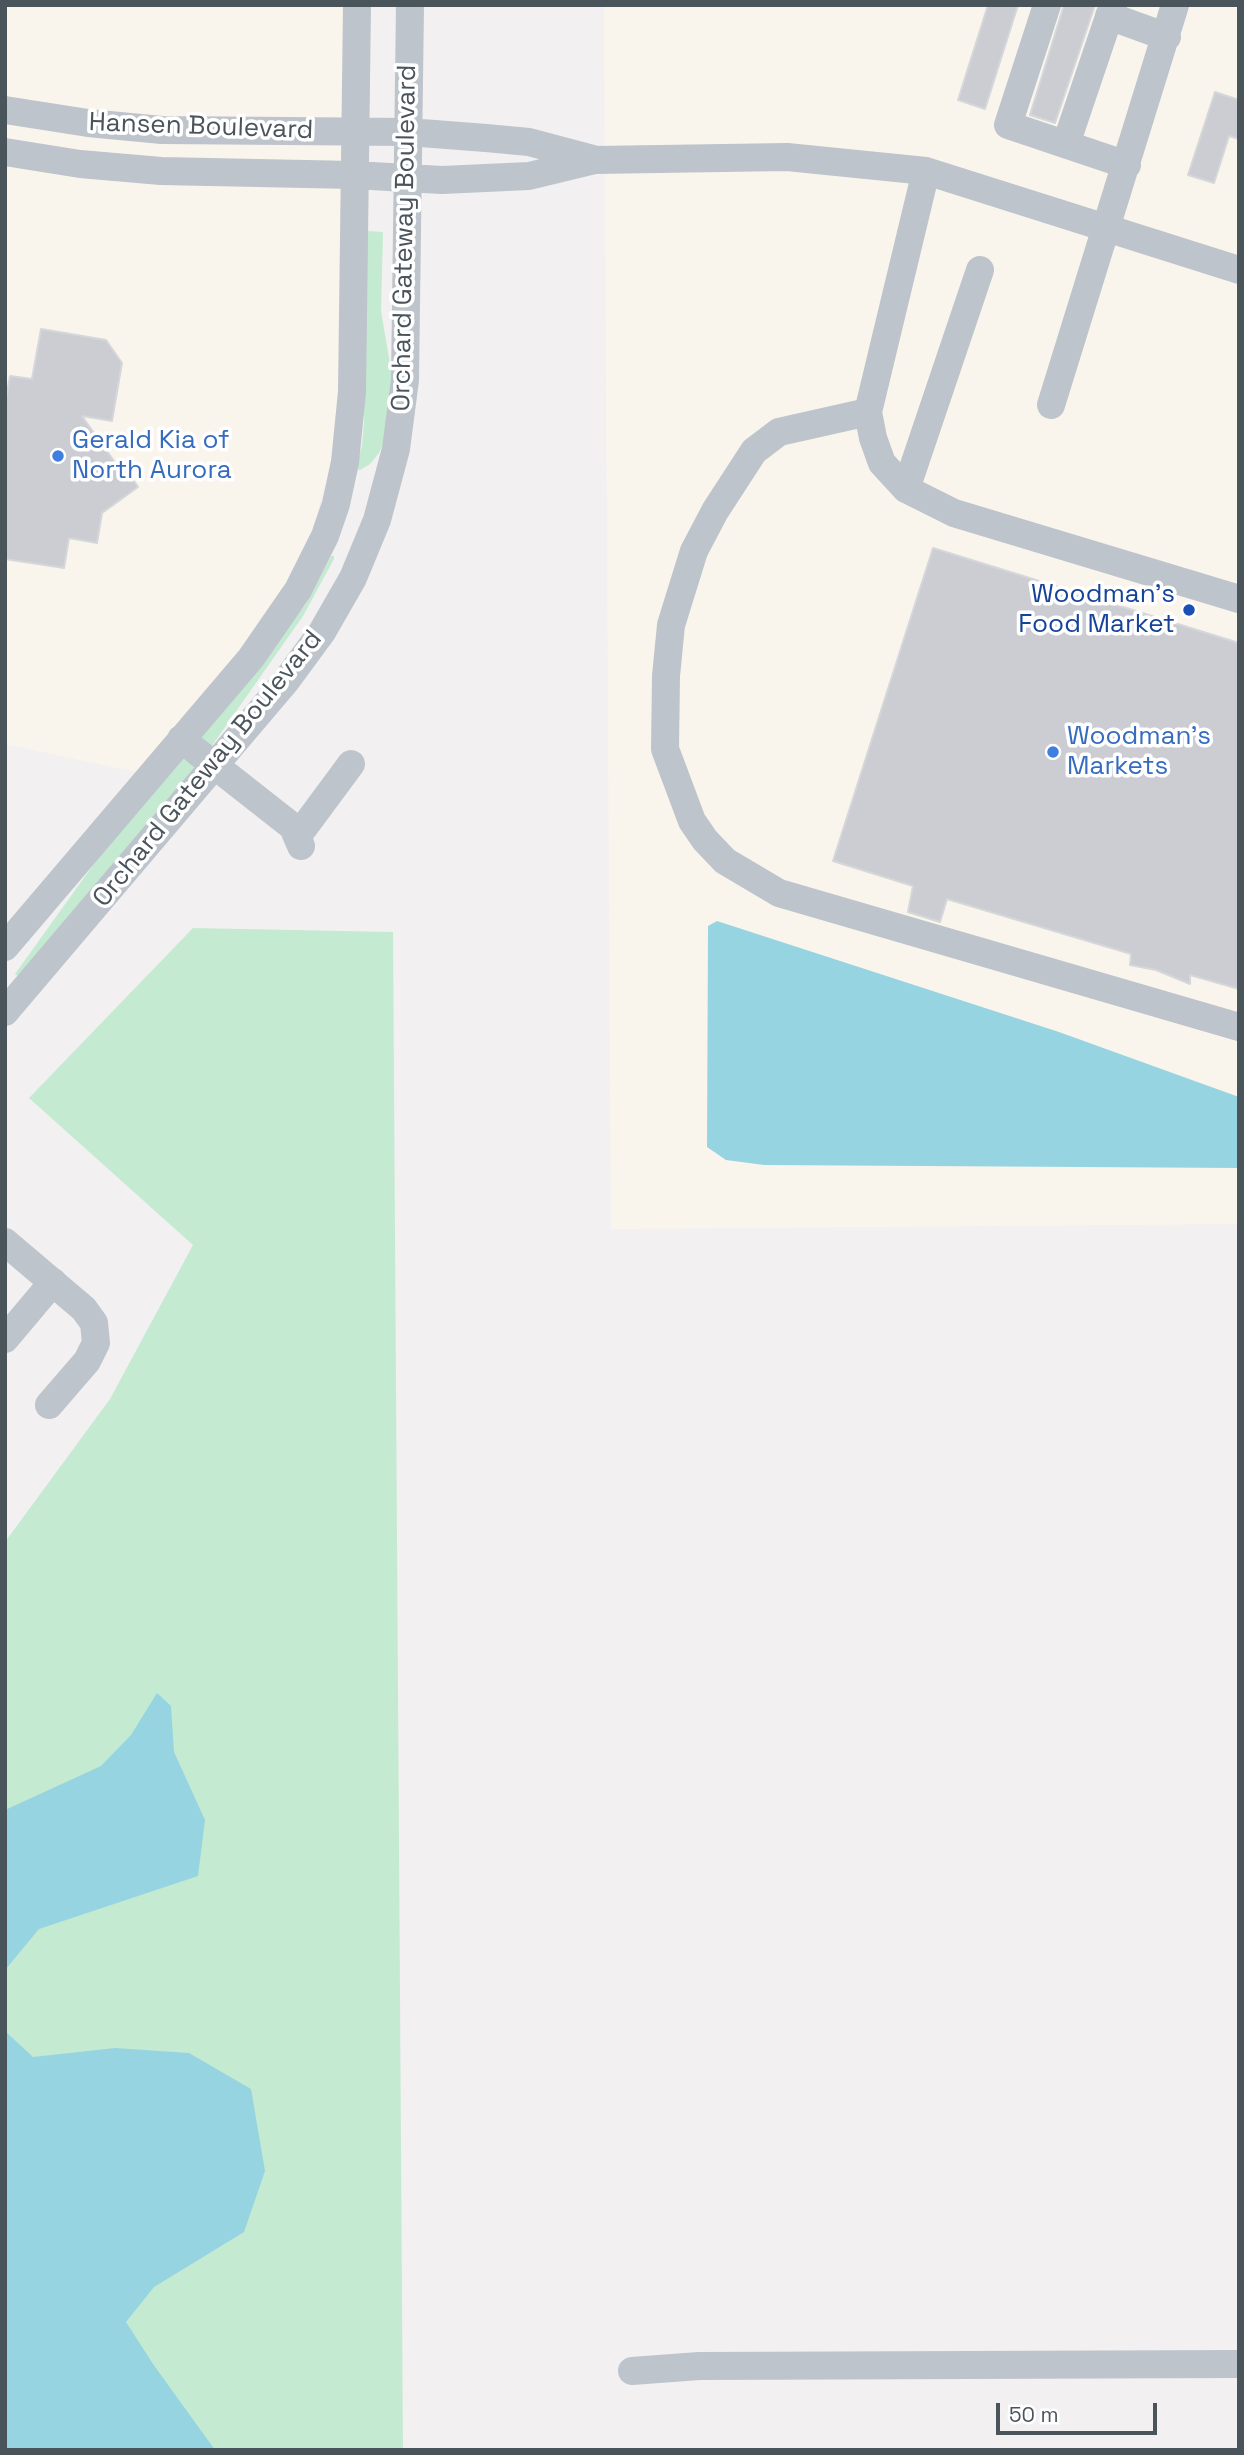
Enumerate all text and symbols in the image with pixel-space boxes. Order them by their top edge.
street label: Orchard Gateway Boulevard [386,64,424,412]
street label: Hansen Boulevard [88,107,314,147]
place label: Gerald Kia of North Aurora [72,425,232,486]
marker: Gerald Kia of North Aurora [50,448,66,464]
place label: Woodman's Food Market [1018,579,1175,640]
marker: Woodman's Food Market [1181,602,1197,618]
street label: Orchard Gateway Boulevard [87,624,329,914]
place label: Woodman's Markets [1067,721,1211,782]
marker: Woodman's Markets [1045,744,1061,760]
scale bar [999,2388,1160,2432]
text: 50 m [1009,2401,1059,2428]

